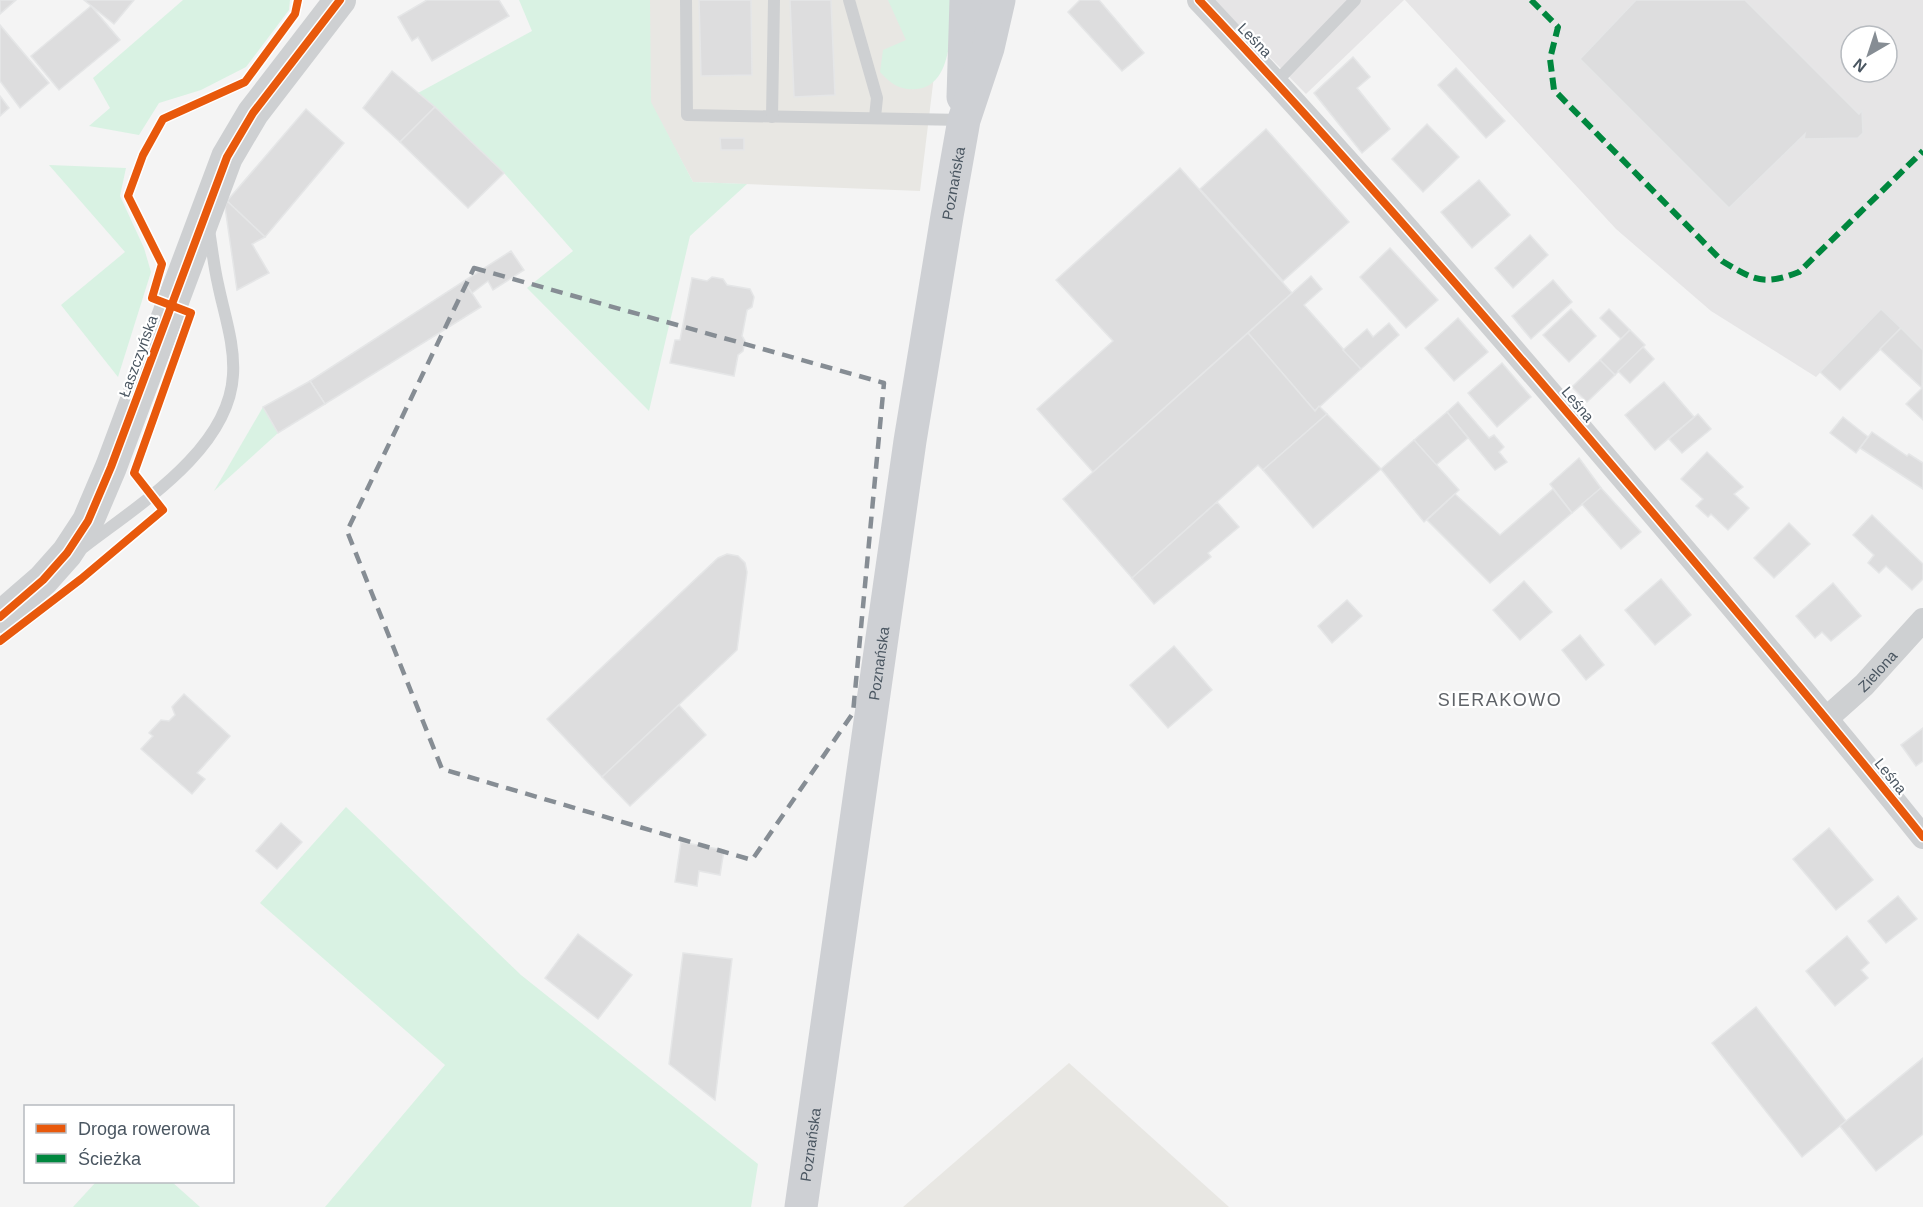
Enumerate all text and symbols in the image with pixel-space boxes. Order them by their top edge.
street label: Leśna [1235,19,1276,61]
north arrow [1839,24,1899,84]
text: N [1850,55,1870,76]
street label: Poznańska [938,145,968,221]
street label: Łaszczyńska [115,312,161,399]
street label: Leśna [1558,383,1598,426]
street label: Poznańska [865,625,892,701]
street label: Zielona [1854,646,1900,695]
district label: SIERAKOWO [1438,690,1562,710]
street label: Leśna [1872,755,1911,798]
legend [24,1105,234,1183]
street label: Poznańska [796,1106,824,1183]
text: Droga rowerowa [78,1119,211,1139]
text: Ścieżka [78,1148,142,1169]

